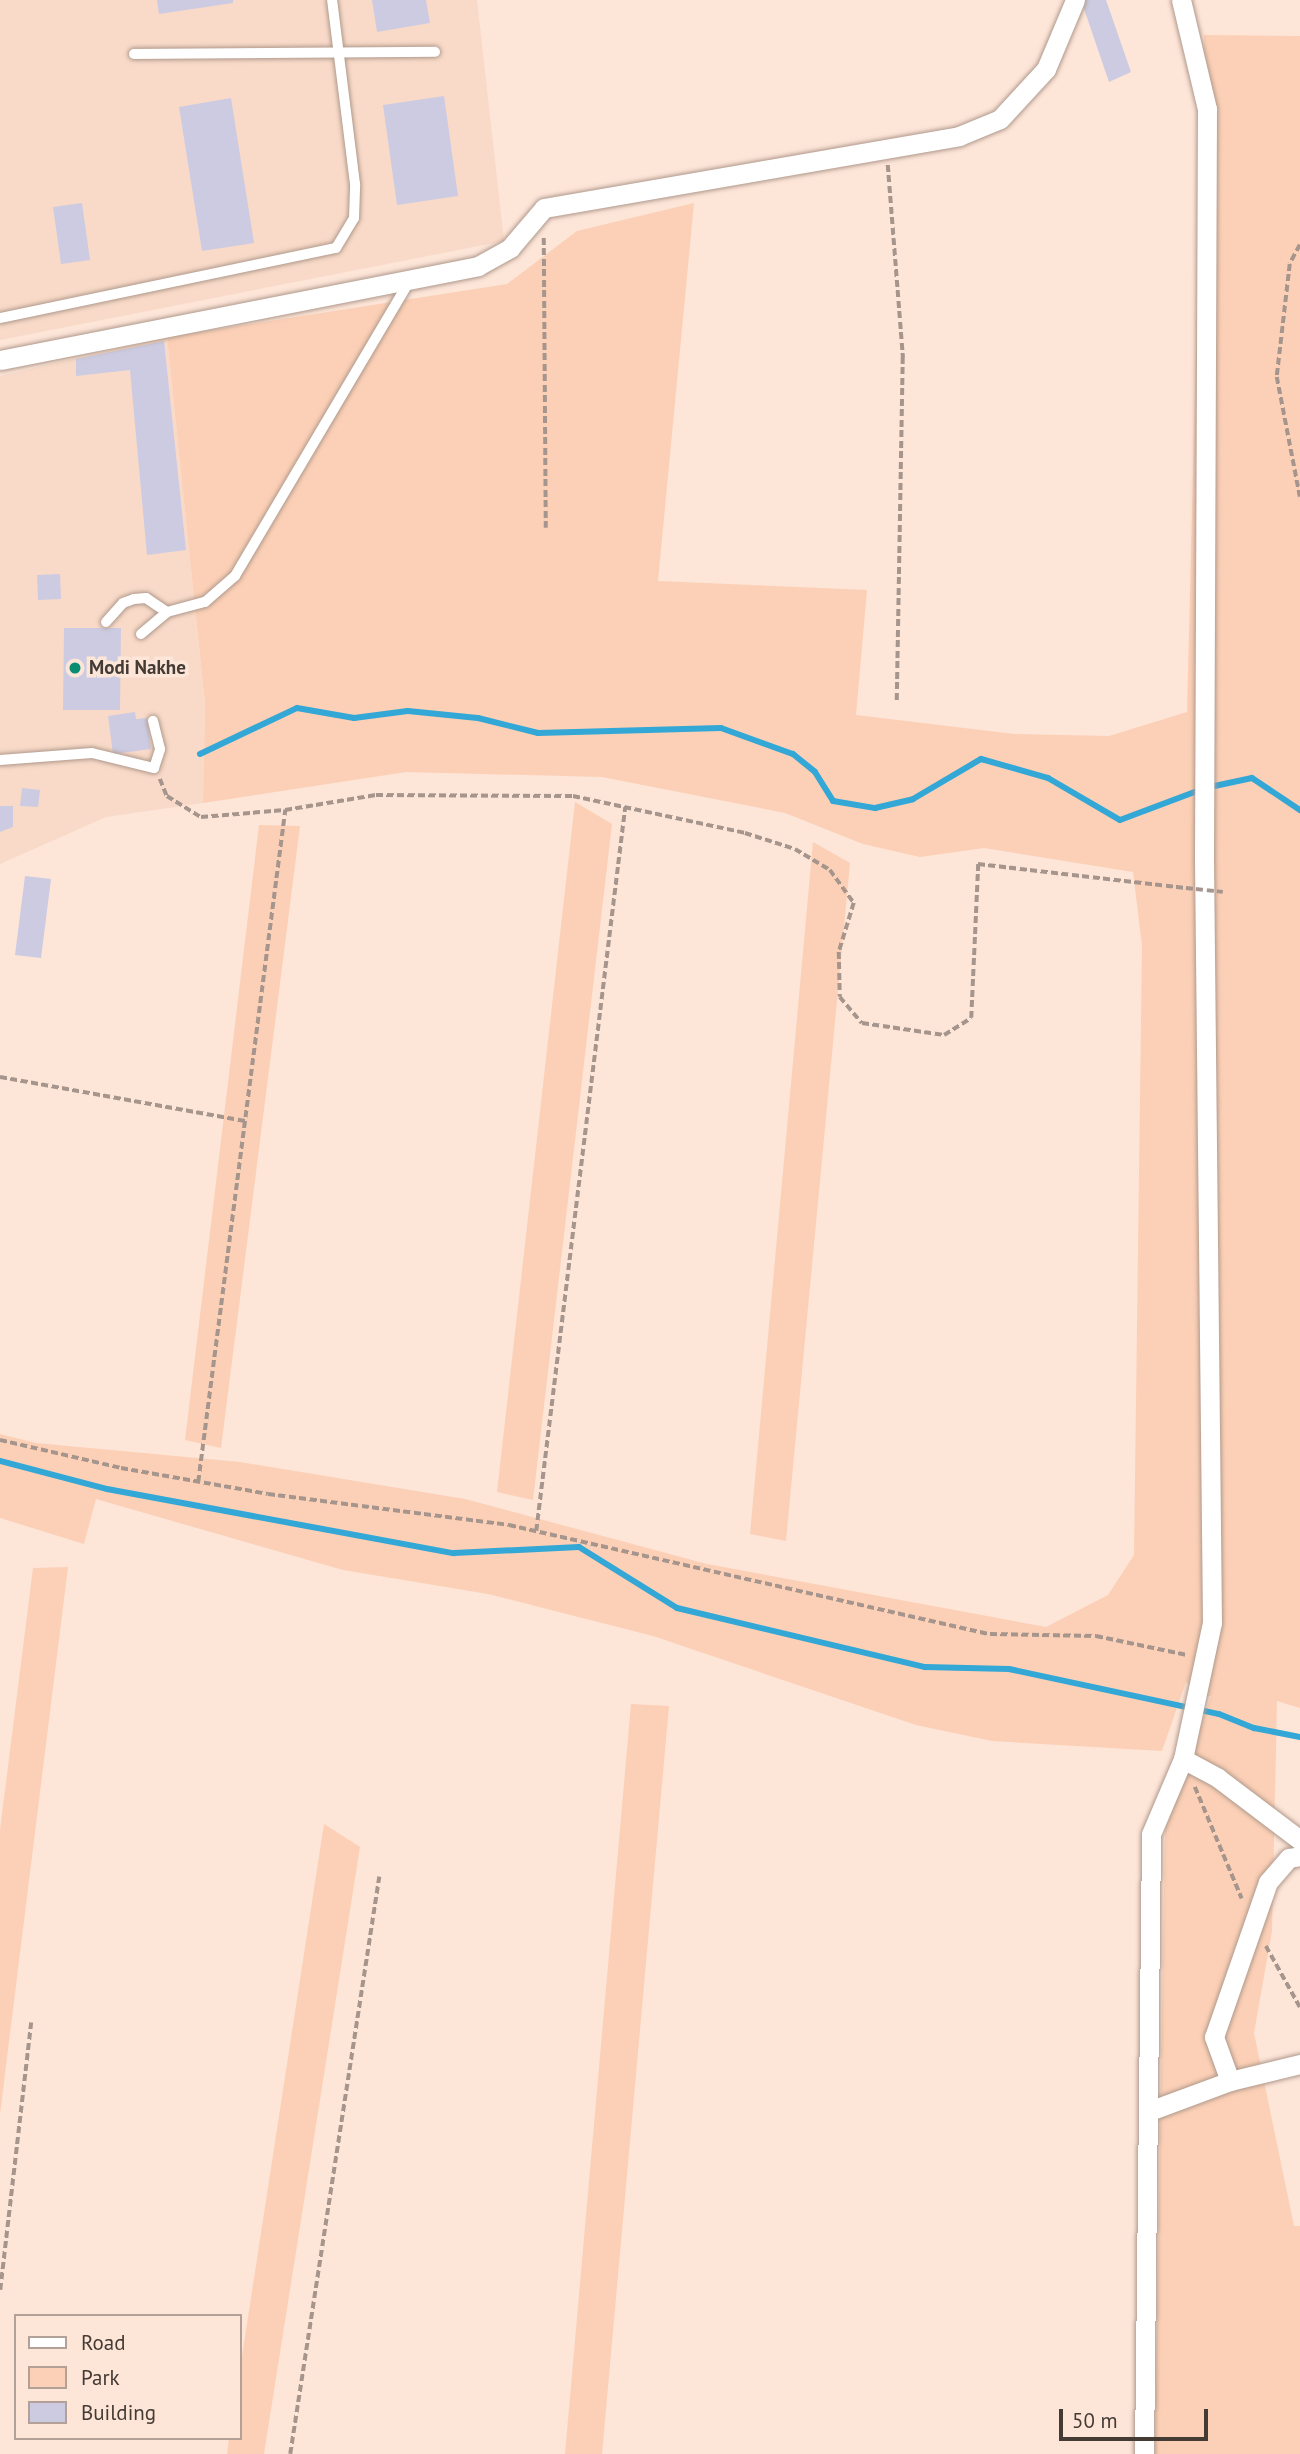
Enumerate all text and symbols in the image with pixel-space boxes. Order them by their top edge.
place label: Modi Nakhe [89,657,186,679]
marker: Modi Nakhe [67,660,83,676]
legend [14,2314,242,2440]
text: Road [81,2329,125,2356]
text: Park [81,2364,120,2391]
scale bar [1062,2394,1211,2438]
text: Building [81,2399,156,2426]
text: 50 m [1072,2407,1118,2434]

